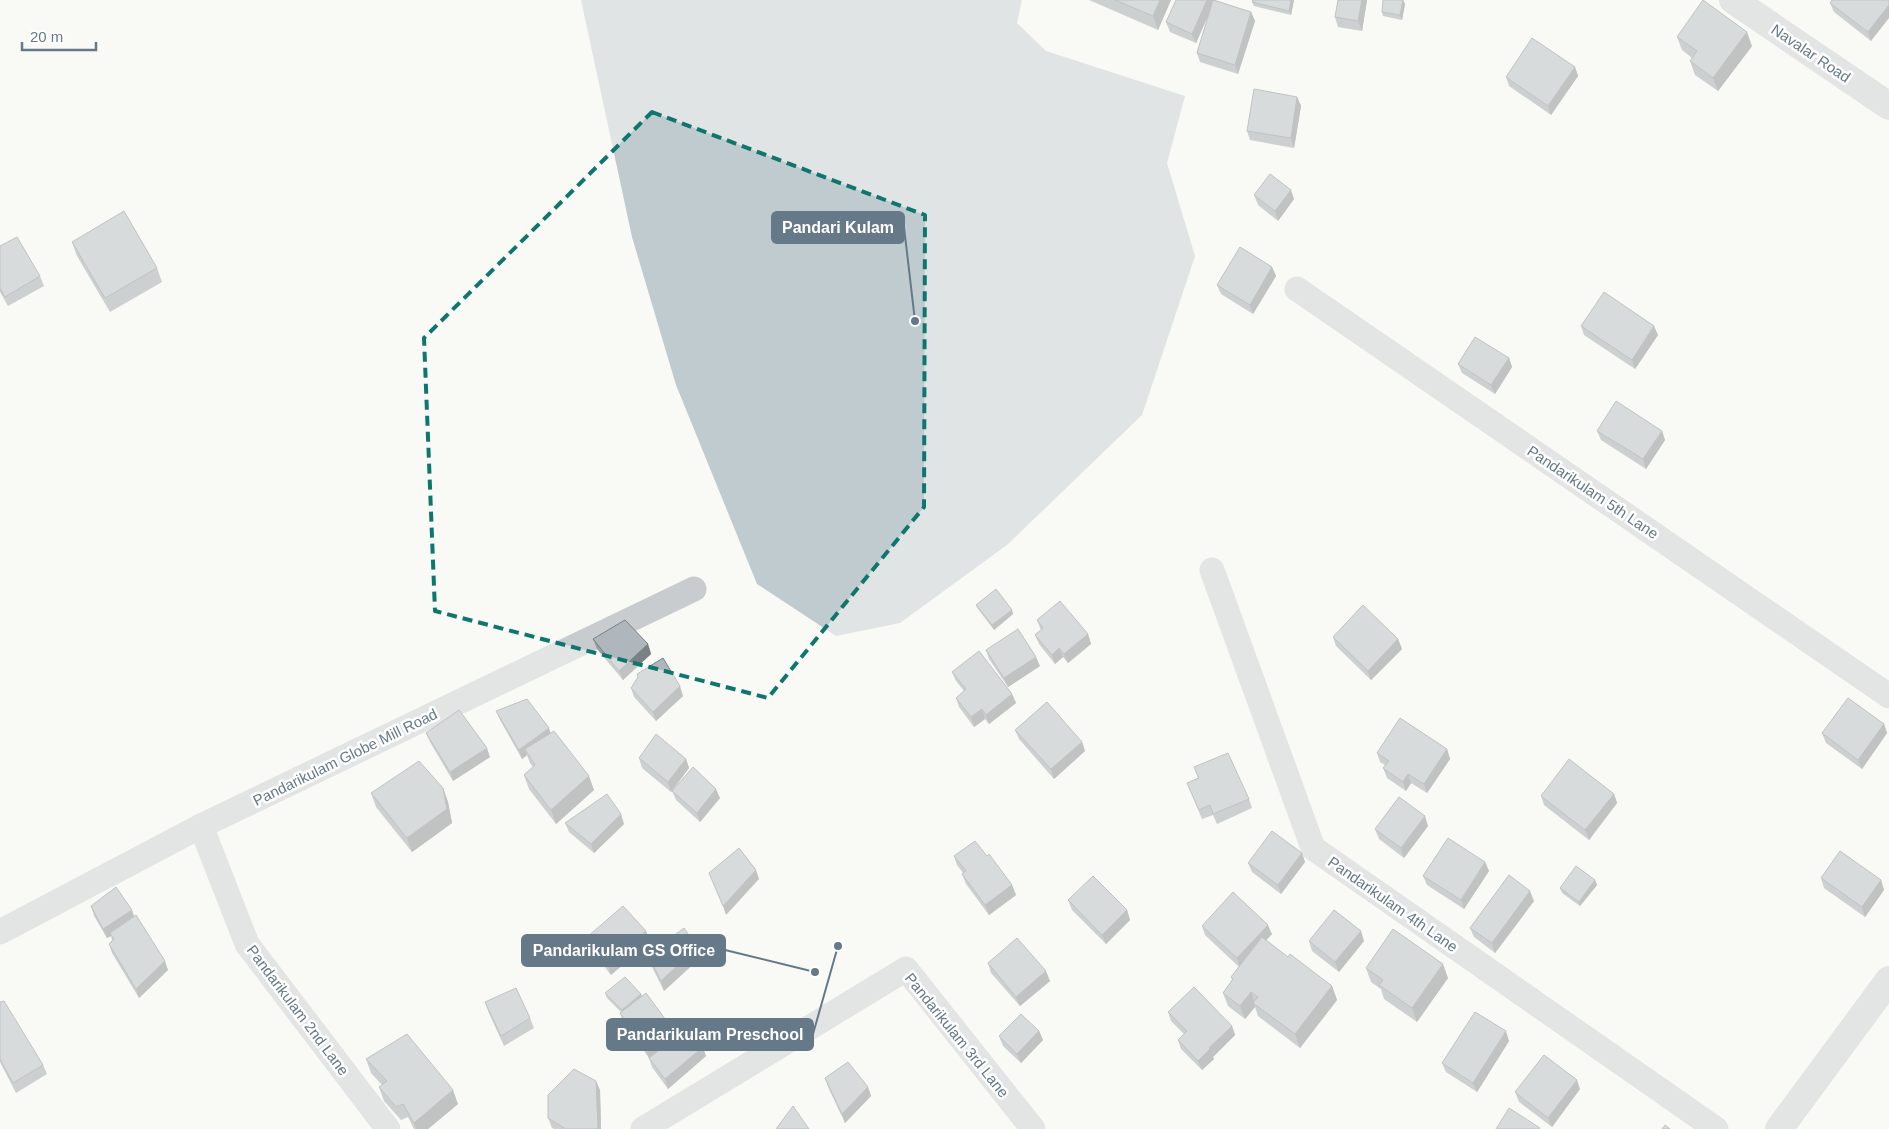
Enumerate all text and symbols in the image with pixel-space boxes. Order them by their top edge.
scale bar [22,20,96,52]
street label: Navalar Road [1768,20,1854,86]
text: 20 m [30,28,63,45]
callout: Pandari Kulam [772,212,904,243]
text: Pandari Kulam [782,219,894,236]
street label: Pandarikulam 5th Lane [1524,442,1662,542]
street label: Pandarikulam Globe Mill Road [250,705,440,809]
street label: Pandarikulam 4th Lane [1325,853,1461,955]
callout: Pandarikulam GS Office [522,935,725,966]
street label: Pandarikulam 2nd Lane [244,942,352,1078]
text: Pandarikulam GS Office [533,942,715,959]
street label: Pandarikulam 3rd Lane [902,969,1012,1101]
callout: Pandarikulam Preschool [607,1019,813,1050]
text: Pandarikulam Preschool [617,1026,803,1043]

